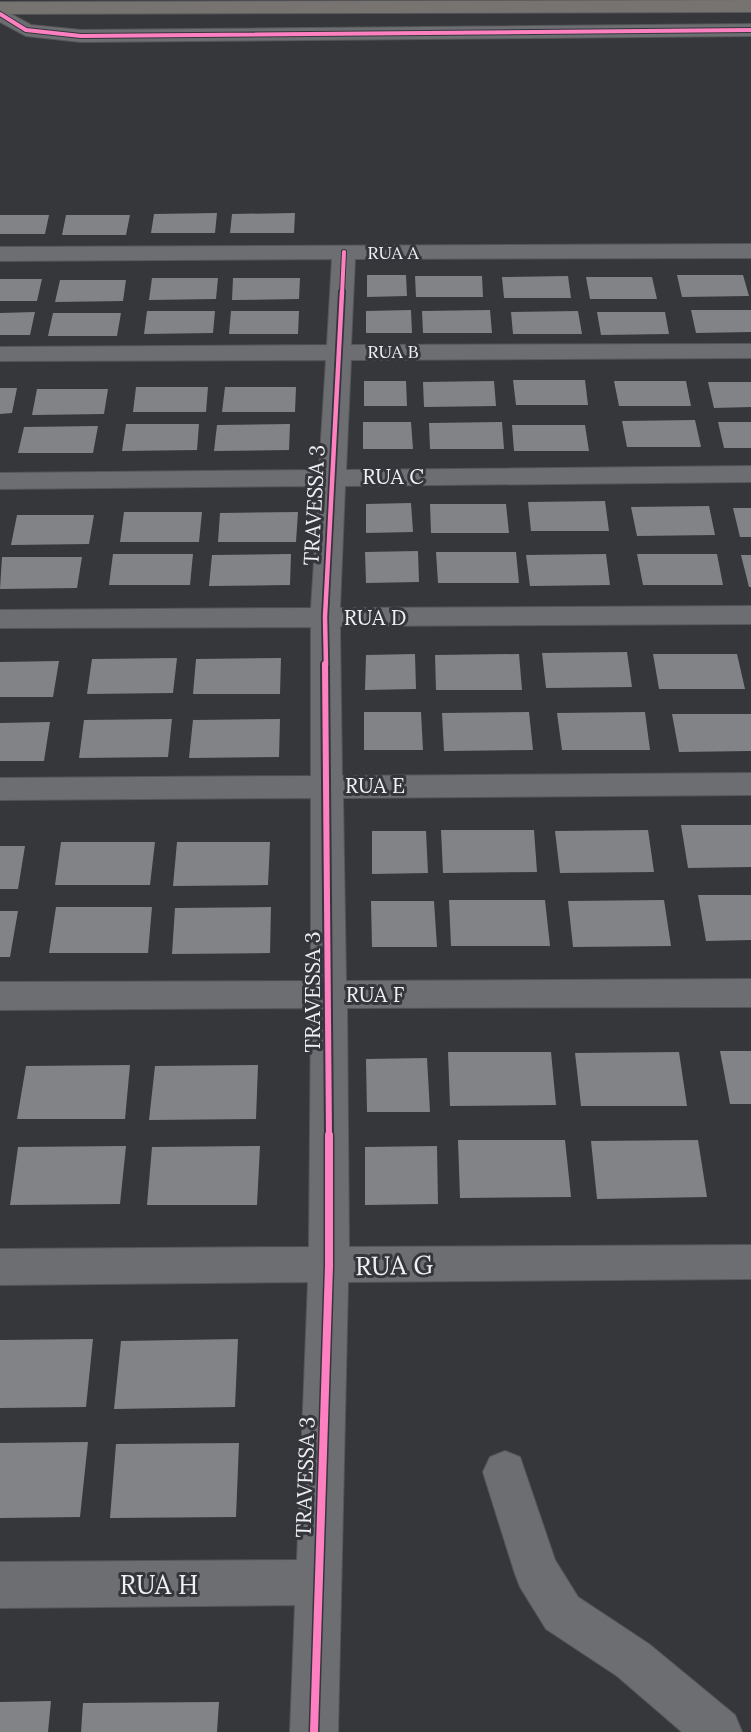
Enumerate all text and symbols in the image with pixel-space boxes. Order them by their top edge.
street label: RUA A [367,241,420,264]
street label: RUA B [367,340,419,363]
street label: TRAVESSA 3 [297,444,331,566]
street label: RUA C [362,463,424,490]
street label: RUA D [344,604,406,631]
street label: RUA E [345,772,405,799]
street label: TRAVESSA 3 [299,932,326,1052]
street label: RUA F [346,981,404,1008]
street label: RUA G [355,1248,433,1282]
street label: TRAVESSA 3 [289,1416,321,1538]
street label: RUA H [120,1568,198,1601]

